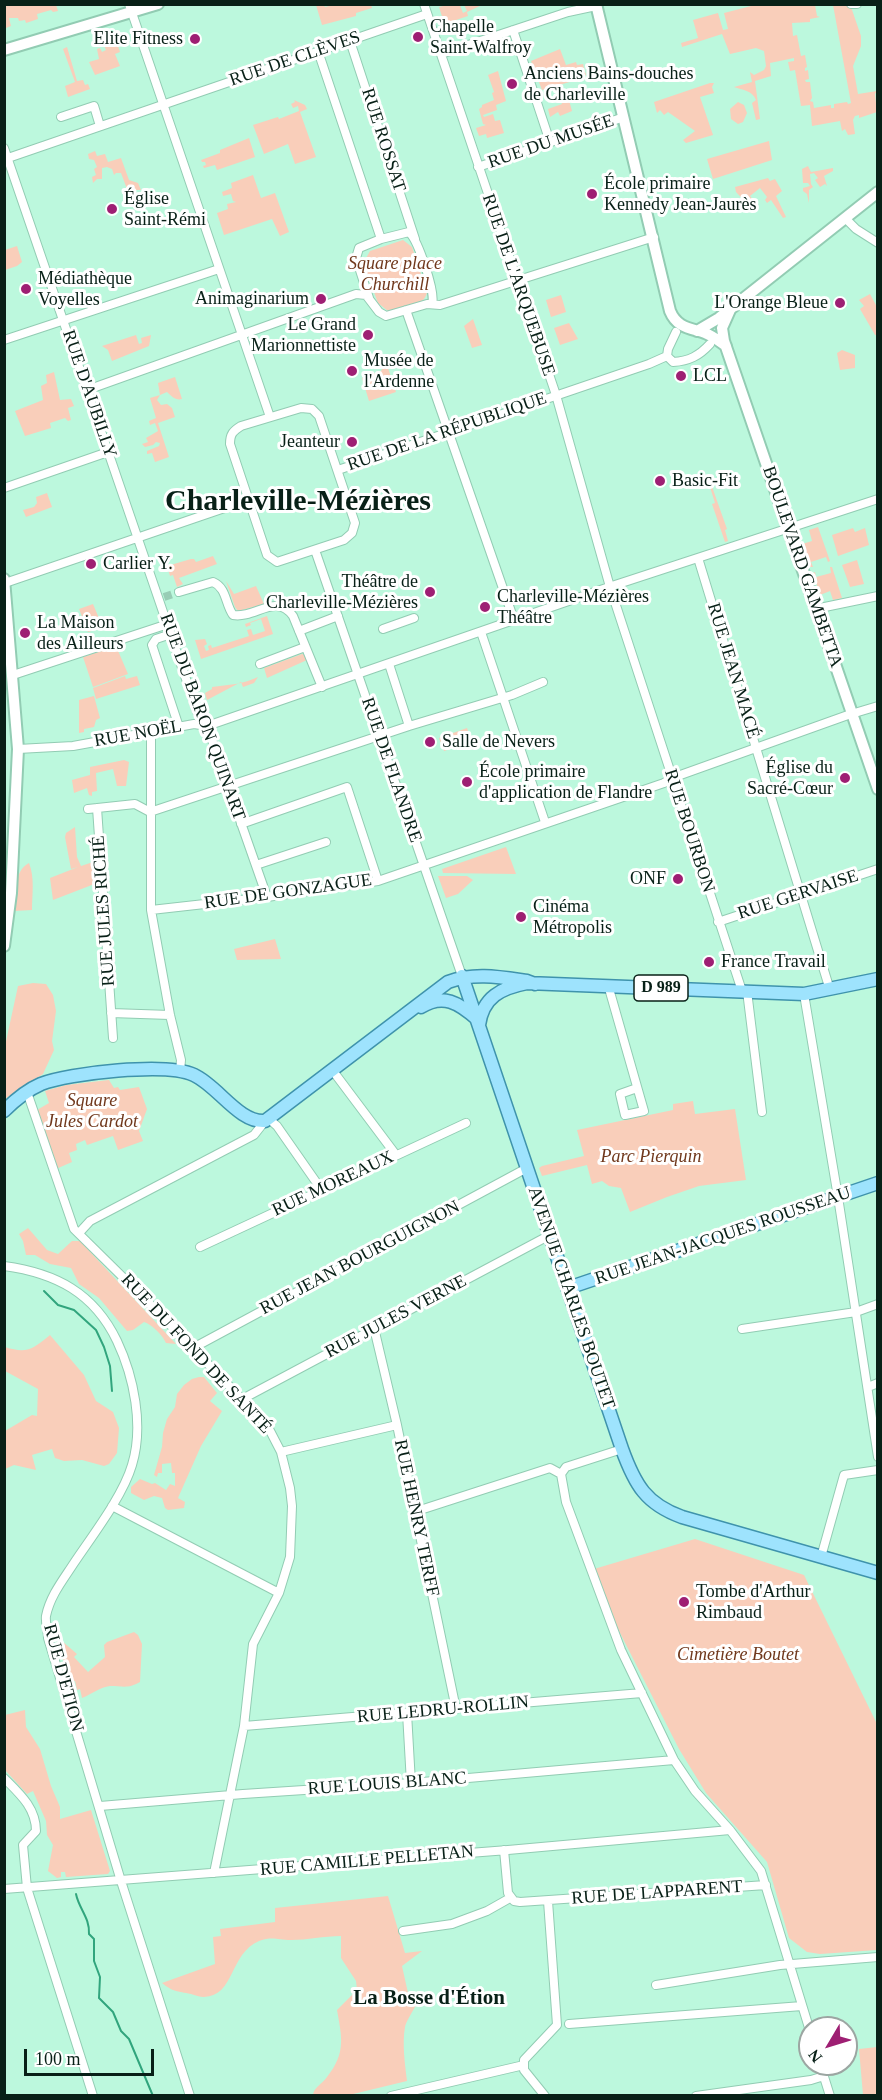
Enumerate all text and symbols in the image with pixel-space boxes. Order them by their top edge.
place label: Chapelle Saint-Walfroy [430,16,532,58]
street label: RUE DE CLÈVES [227,26,363,92]
place label: Elite Fitness [94,28,183,50]
marker: Chapelle Saint-Walfroy [411,30,425,44]
marker: Elite Fitness [188,32,202,46]
place label: Anciens Bains-douches de Charleville [524,63,693,106]
marker: Anciens Bains-douches de Charleville [505,77,519,91]
street label: RUE ROSSAT [356,86,410,194]
street label: RUE DU MUSÉE [485,110,617,174]
place label: École primaire Kennedy Jean-Jaurès [604,173,756,216]
marker: École primaire Kennedy Jean-Jaurès [585,187,599,201]
place label: Église Saint-Rémi [124,188,206,230]
street label: RUE DE L'ARQUEBUSE [477,191,559,379]
marker: Église Saint-Rémi [105,202,119,216]
park label: Square place Churchill [348,253,442,296]
place label: Médiathèque Voyelles [38,268,132,310]
marker: Médiathèque Voyelles [19,282,33,296]
place label: Animaginarium [195,288,309,310]
marker: Animaginarium [314,292,328,306]
place label: L'Orange Bleue [714,292,828,314]
marker: L'Orange Bleue [833,296,847,310]
place label: Le Grand Marionnettiste [251,314,356,356]
street label: RUE D'AUBILLY [57,327,121,461]
marker: Le Grand Marionnettiste [361,328,375,342]
place label: Musée de l'Ardenne [364,350,434,392]
marker: Musée de l'Ardenne [345,364,359,378]
place label: LCL [693,365,727,387]
marker: LCL [674,369,688,383]
street label: RUE DE LA RÉPUBLIQUE [344,388,550,476]
place label: Jeanteur [280,431,340,453]
marker: Jeanteur [345,435,359,449]
street label: BOULEVARD GAMBETTA [757,463,847,671]
place label: Basic-Fit [672,470,738,492]
marker: Basic-Fit [653,474,667,488]
district label: Charleville-Mézières [165,484,431,520]
place label: Carlier Y. [103,553,173,575]
marker: Carlier Y. [84,557,98,571]
place label: Théâtre de Charleville-Mézières [266,571,418,614]
marker: Théâtre de Charleville-Mézières [423,585,437,599]
place label: Charleville-Mézières Théâtre [497,586,649,628]
marker: Charleville-Mézières Théâtre [478,600,492,614]
street label: RUE JEAN MACÉ [702,600,764,742]
street label: RUE DU BARON QUINART [154,611,250,823]
place label: La Maison des Ailleurs [37,612,123,654]
marker: La Maison des Ailleurs [18,626,32,640]
street label: RUE DE FLANDRE [356,695,426,845]
street label: RUE NOËL [93,716,183,752]
place label: Salle de Nevers [442,731,555,753]
marker: Salle de Nevers [423,735,437,749]
place label: Église du Sacré-Cœur [747,757,833,800]
place label: École primaire d'application de Flandre [479,761,652,804]
street label: RUE BOURBON [659,767,719,895]
marker: Église du Sacré-Cœur [838,771,852,785]
marker: École primaire d'application de Flandre [460,775,474,789]
street label: RUE JULES RICHÉ [88,835,120,987]
street label: RUE GERVAISE [735,865,861,925]
place label: ONF [630,868,666,890]
street label: RUE DE GONZAGUE [203,870,373,914]
marker: ONF [671,872,685,886]
place label: Cinéma Métropolis [533,896,612,938]
marker: Cinéma Métropolis [514,910,528,924]
place label: France Travail [721,951,826,973]
marker: France Travail [702,955,716,969]
road number: D 989 [634,975,688,1001]
park label: Square Jules Cardot [46,1090,138,1132]
street label: RUE MOREAUX [269,1146,397,1222]
park label: Parc Pierquin [600,1146,702,1168]
street label: RUE JEAN-JACQUES ROUSSEAU [592,1182,854,1290]
street label: AVENUE CHARLES BOUTET [523,1184,619,1412]
street label: RUE JEAN BOURGUIGNON [256,1196,464,1320]
street label: RUE DU FOND DE SANTÉ [116,1269,276,1439]
street label: RUE JULES VERNE [322,1271,470,1363]
street label: RUE HENRY TERFF [389,1437,443,1599]
place label: Tombe d'Arthur Rimbaud [696,1581,810,1624]
marker: Tombe d'Arthur Rimbaud [677,1595,691,1609]
street label: RUE D'ETION [38,1622,88,1734]
park label: Cimetière Boutet [677,1644,799,1666]
street label: RUE LEDRU-ROLLIN [356,1692,530,1728]
street label: RUE LOUIS BLANC [307,1768,467,1800]
street label: RUE CAMILLE PELLETAN [259,1841,475,1881]
street label: RUE DE LAPPARENT [571,1876,743,1910]
district label: La Bosse d'Étion [353,1986,505,2012]
north arrow [798,2016,858,2076]
scale bar [27,2037,158,2075]
text: N [805,2046,825,2066]
text: 100 m [35,2049,81,2069]

